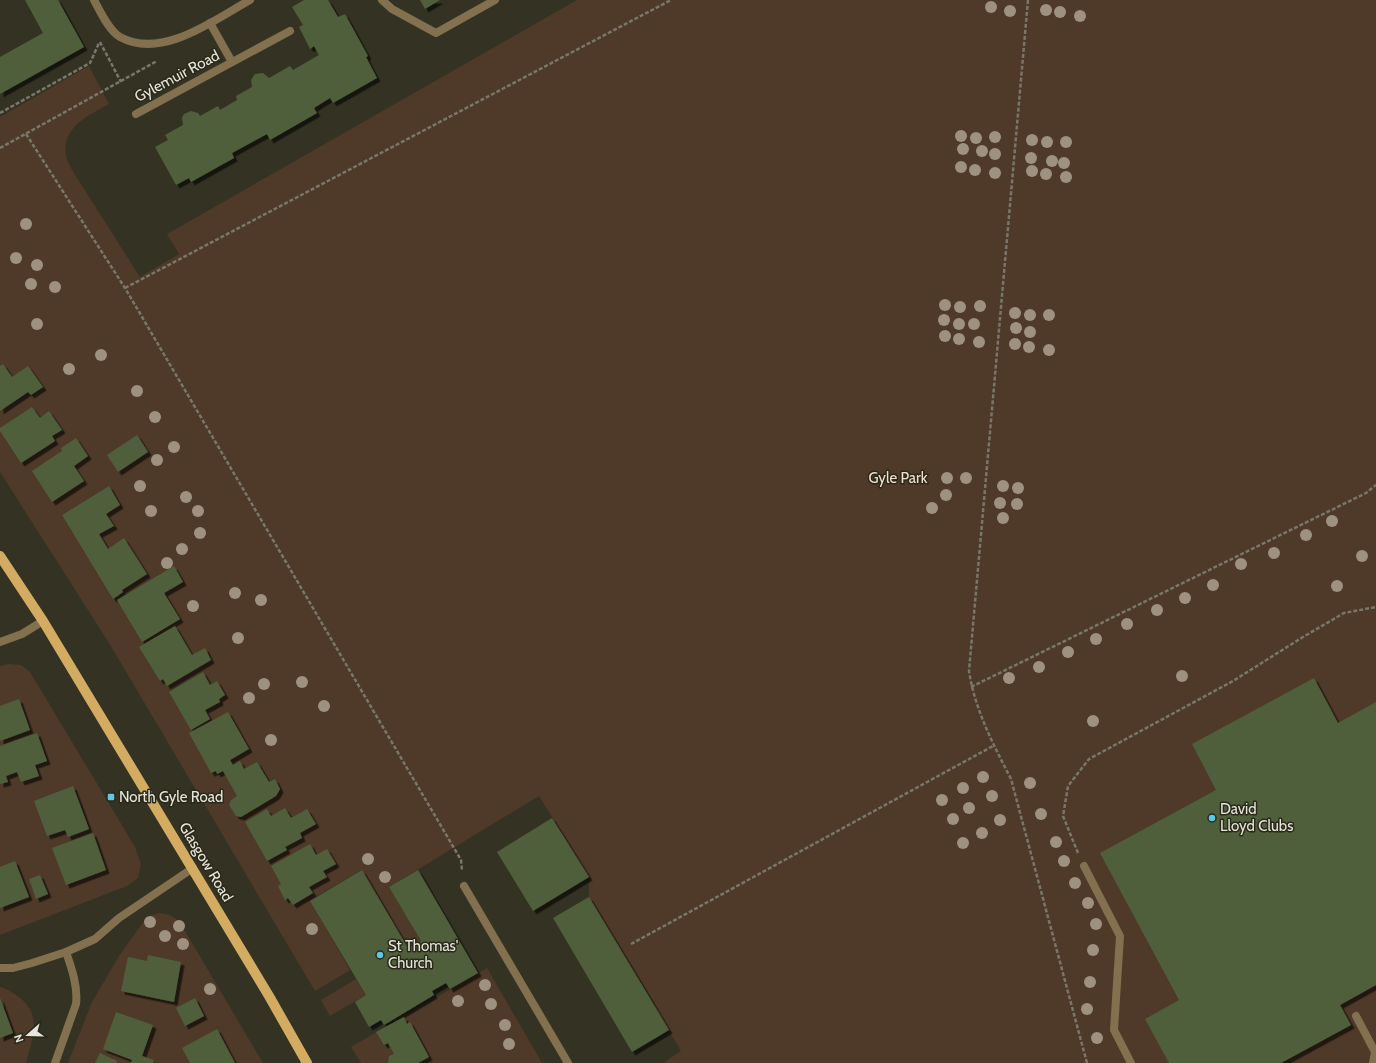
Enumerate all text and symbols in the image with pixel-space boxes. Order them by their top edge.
street label: Gylemuir Road [132,46,222,106]
park label: Gyle Park [869,469,928,487]
place label: North Gyle Road [119,788,223,806]
marker: North Gyle Road [106,792,116,802]
place label: David Lloyd Clubs [1220,800,1293,835]
marker: David Lloyd Clubs [1207,813,1217,823]
street label: Glasgow Road [175,819,237,905]
place label: St Thomas' Church [388,937,459,972]
marker: St Thomas' Church [375,950,385,960]
north arrow [8,1015,48,1055]
text: N [11,1032,27,1044]

